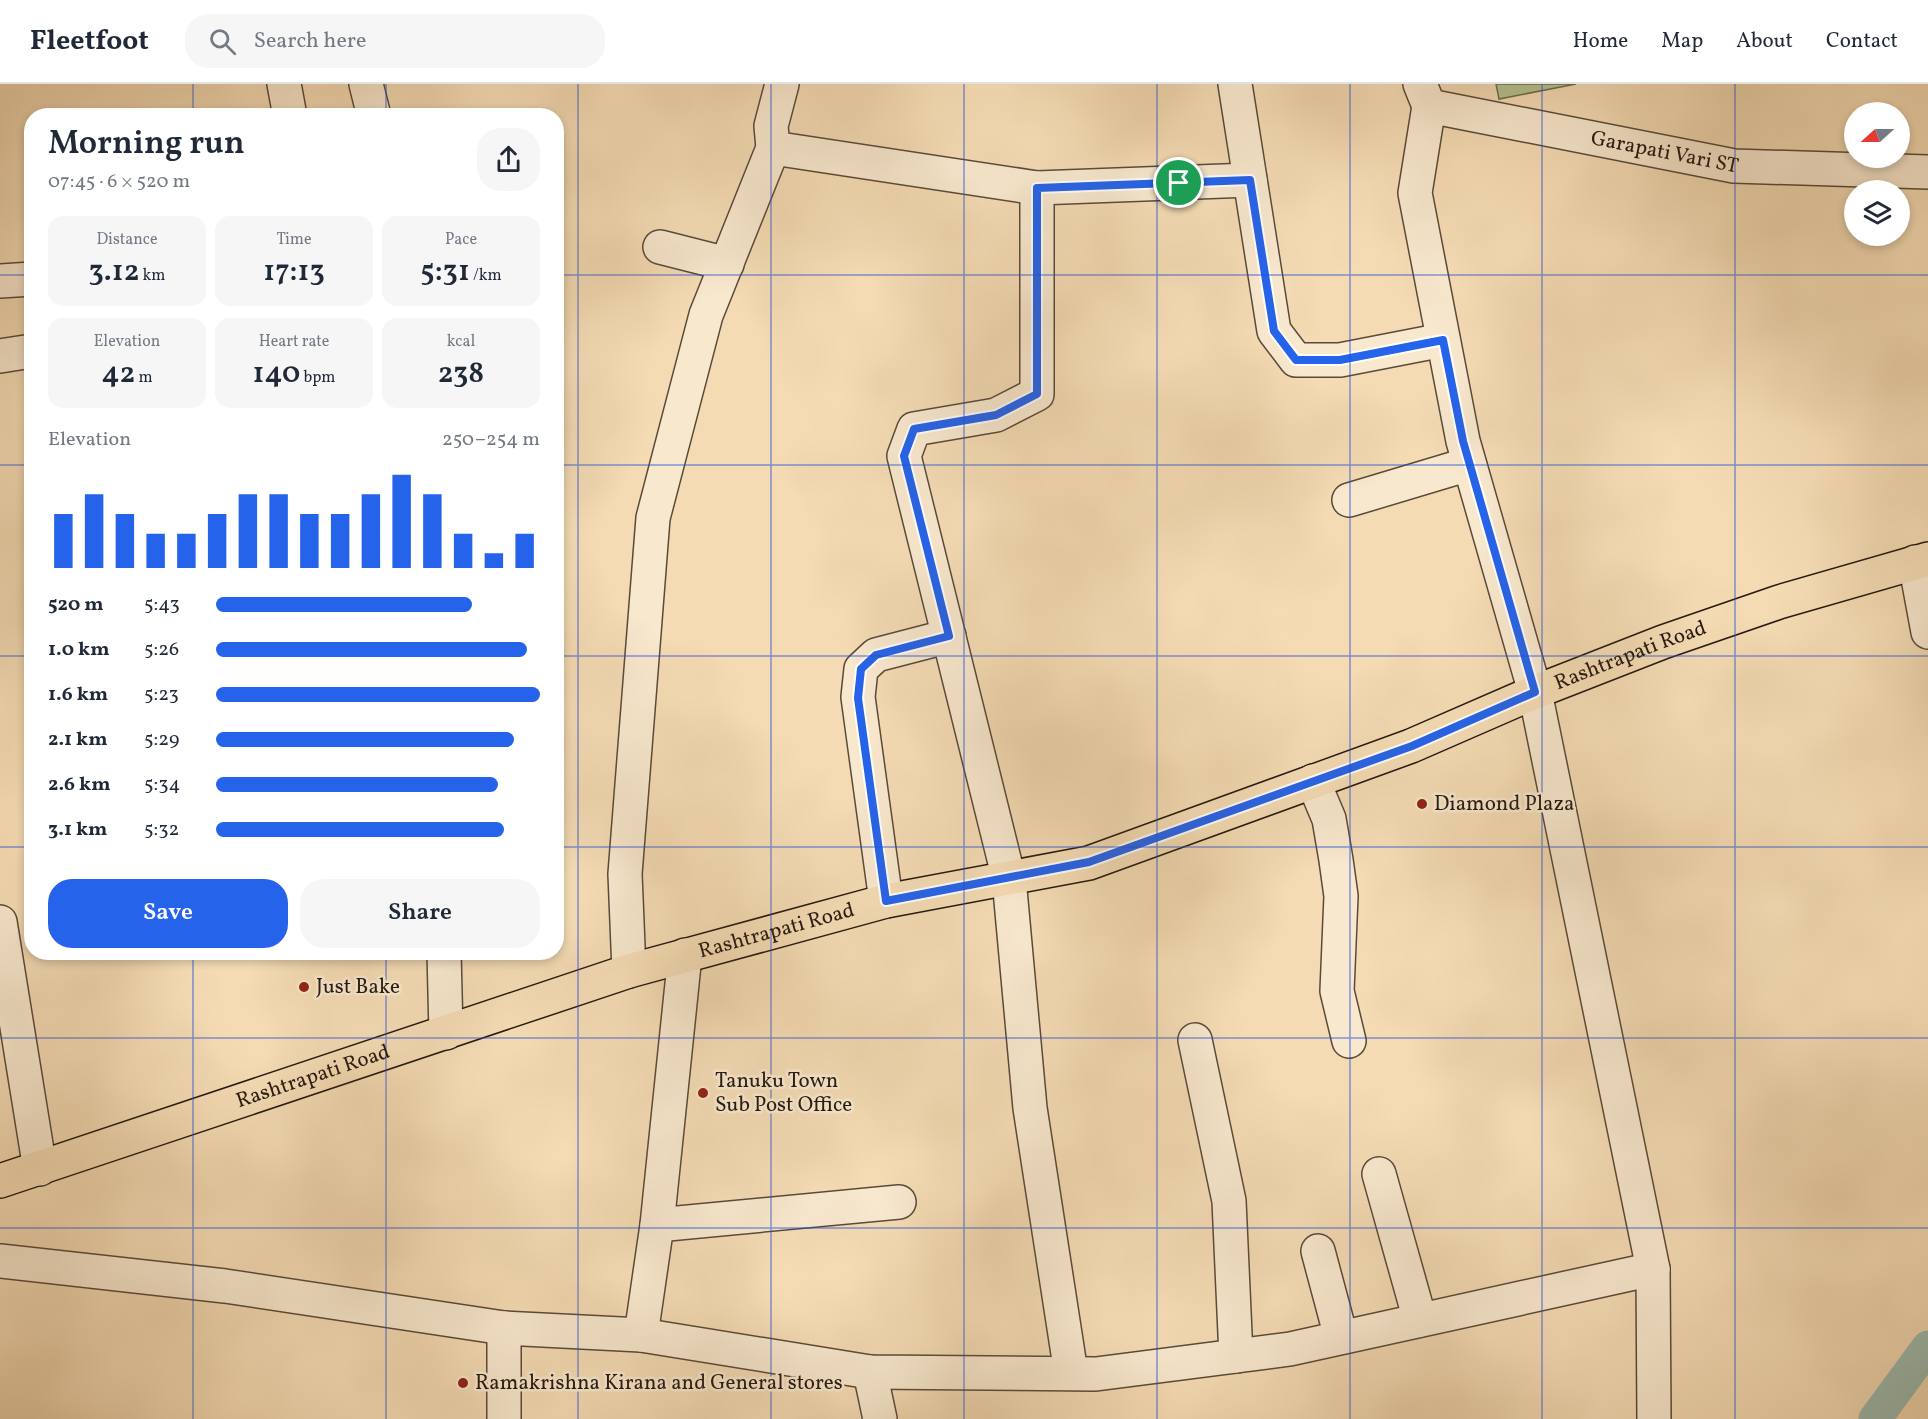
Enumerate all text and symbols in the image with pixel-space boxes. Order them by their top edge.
search box [185,14,605,68]
text: Fleetfoot [30,22,149,61]
icon: search [206,25,239,58]
text: Search here [254,26,366,57]
text: Home [1573,27,1628,56]
text: Map [1661,27,1703,56]
text: About [1736,27,1793,56]
text: Contact [1826,27,1898,56]
north arrow [1844,102,1910,168]
map controls [1844,102,1910,246]
text: Morning run [48,122,245,168]
street label: Garapati Vari ST [1588,124,1741,181]
button: share [477,128,540,191]
pin [1153,157,1204,208]
icon: arrive [1162,166,1195,199]
text: 07:45 · 6 × 520 m [48,168,190,196]
button: layers [1844,180,1910,246]
text: Distance [96,229,158,251]
text: Time [276,229,312,251]
text: Pace [445,229,477,251]
text: 3.12 [88,251,139,293]
text: 17:13 [263,251,325,293]
text: 5:31 [420,251,470,293]
text: km [139,265,166,287]
text: /km [470,265,502,287]
text: Elevation [94,331,160,353]
text: Heart rate [259,331,329,353]
text: kcal [447,331,475,353]
text: 42 [101,353,135,395]
text: 140 [253,353,300,395]
text: 238 [438,353,484,395]
text: m [135,367,153,389]
text: bpm [300,367,335,389]
text: Elevation [48,426,131,454]
text: 250–254 m [442,426,540,454]
text: 520 m [48,591,104,619]
text: 5:43 [144,591,180,619]
street label: Rashtrapati Road [1550,614,1710,698]
text: 1.0 km [48,636,110,664]
text: 5:26 [144,636,179,664]
text: 1.6 km [48,681,108,709]
text: 5:23 [144,681,179,709]
text: 2.1 km [48,726,108,754]
text: 5:29 [144,726,179,754]
text: 2.6 km [48,771,111,799]
text: 5:34 [144,771,181,799]
place label: Diamond Plaza [1434,790,1574,819]
marker: Diamond Plaza [1415,797,1429,811]
text: 3.1 km [48,816,107,844]
text: 5:32 [144,816,179,844]
button: Save [48,879,288,948]
button: Share [300,879,540,948]
street label: Rashtrapati Road [695,896,858,966]
place label: Just Bake [316,973,400,1002]
marker: Just Bake [297,980,311,994]
street label: Rashtrapati Road [232,1037,394,1116]
place label: Tanuku Town Sub Post Office [715,1067,852,1120]
marker: Tanuku Town Sub Post Office [696,1086,710,1100]
place label: Ramakrishna Kirana and General stores [475,1369,843,1398]
marker: Ramakrishna Kirana and General stores [456,1376,470,1390]

